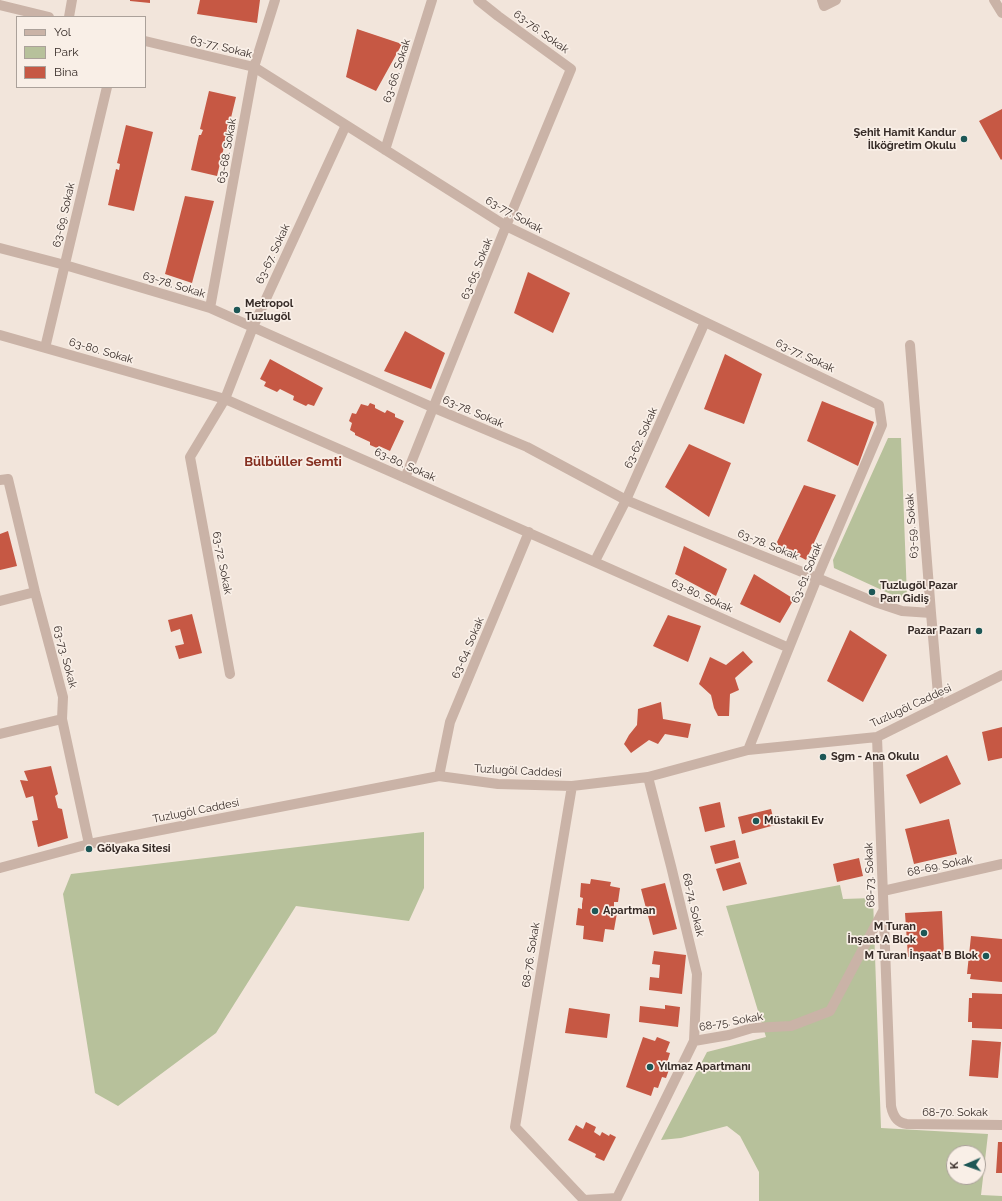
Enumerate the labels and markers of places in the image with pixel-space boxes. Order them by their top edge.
place label: Şehit Hamit Kandur İlköğretim Okulu [854,126,956,152]
marker: Şehit Hamit Kandur İlköğretim Okulu [959,134,969,144]
place label: Metropol Tuzlugöl [245,297,293,323]
marker: Metropol Tuzlugöl [232,305,242,315]
place label: Tuzlugöl Pazar Parı Gidiş [880,579,958,605]
marker: Tuzlugöl Pazar Parı Gidiş [867,587,877,597]
place label: Pazar Pazarı [907,624,971,638]
marker: Pazar Pazarı [974,626,984,636]
place label: Sgm - Ana Okulu [831,750,919,764]
marker: Sgm - Ana Okulu [818,752,828,762]
place label: Müstakil Ev [764,814,824,828]
marker: Müstakil Ev [751,816,761,826]
place label: Gölyaka Sitesi [97,842,171,856]
marker: Gölyaka Sitesi [84,844,94,854]
place label: Apartman [603,904,655,918]
marker: Apartman [590,906,600,916]
place label: M Turan İnşaat A Blok [848,920,916,946]
marker: M Turan İnşaat A Blok [919,928,929,938]
place label: M Turan İnşaat B Blok [865,949,978,963]
marker: M Turan İnşaat B Blok [981,951,991,961]
place label: Yılmaz Apartmanı [658,1060,751,1074]
marker: Yılmaz Apartmanı [645,1062,655,1072]

